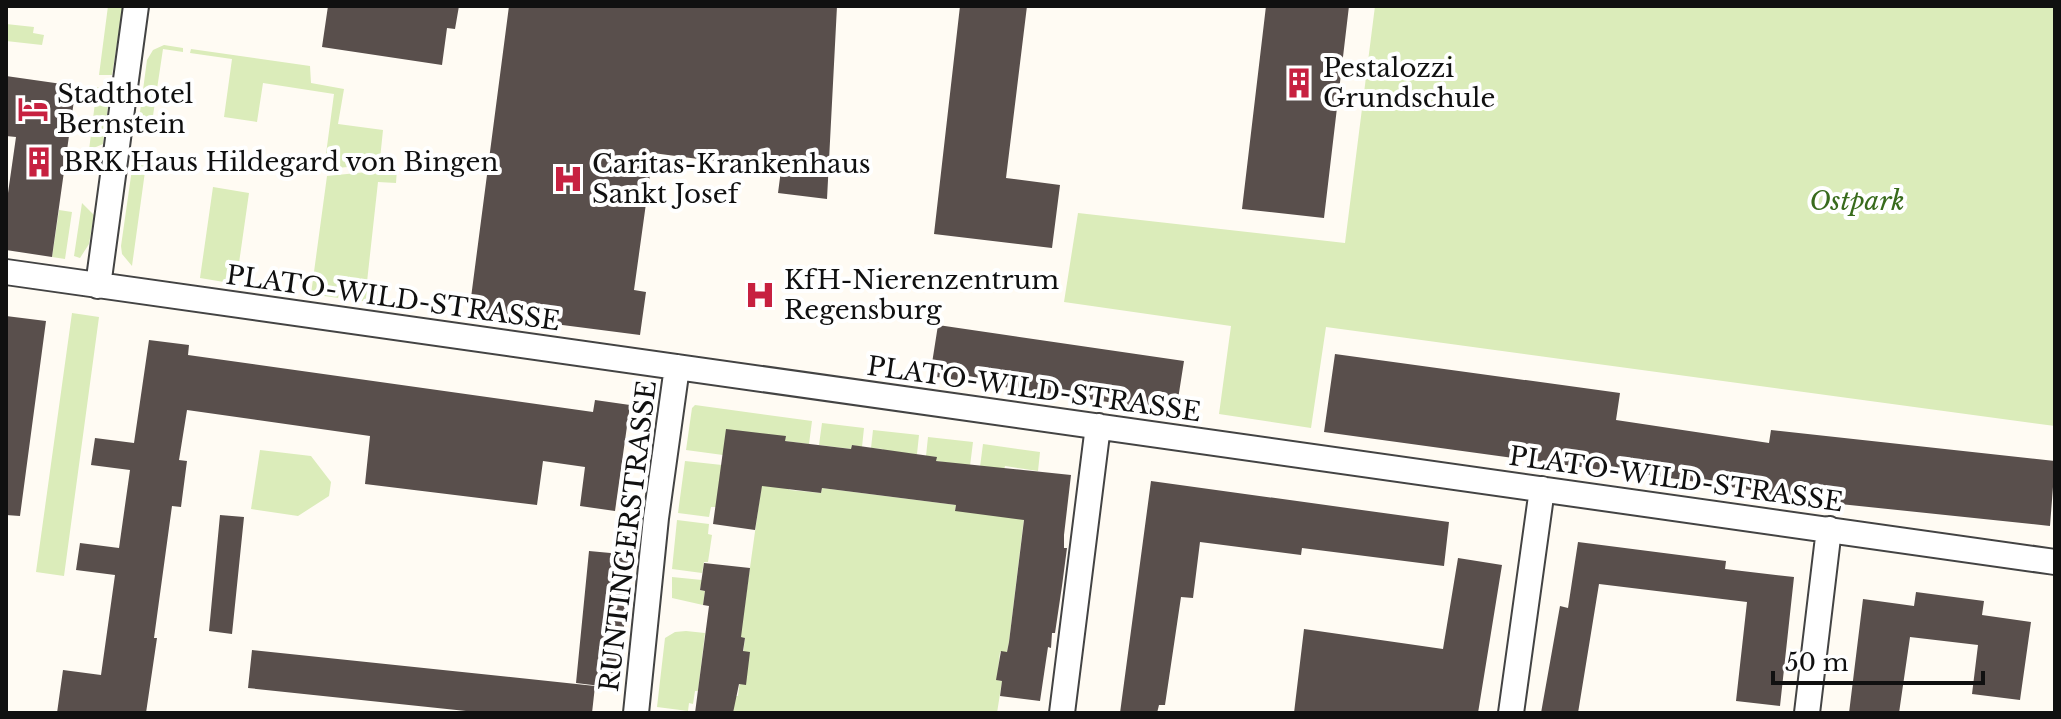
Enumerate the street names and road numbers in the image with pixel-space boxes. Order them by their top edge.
street label: PLATO-WILD-STRASSE [224,259,562,337]
street label: PLATO-WILD-STRASSE [865,350,1203,428]
street label: RUNTINGERSTRASSE [593,379,663,693]
street label: PLATO-WILD-STRASSE [1507,440,1845,518]

